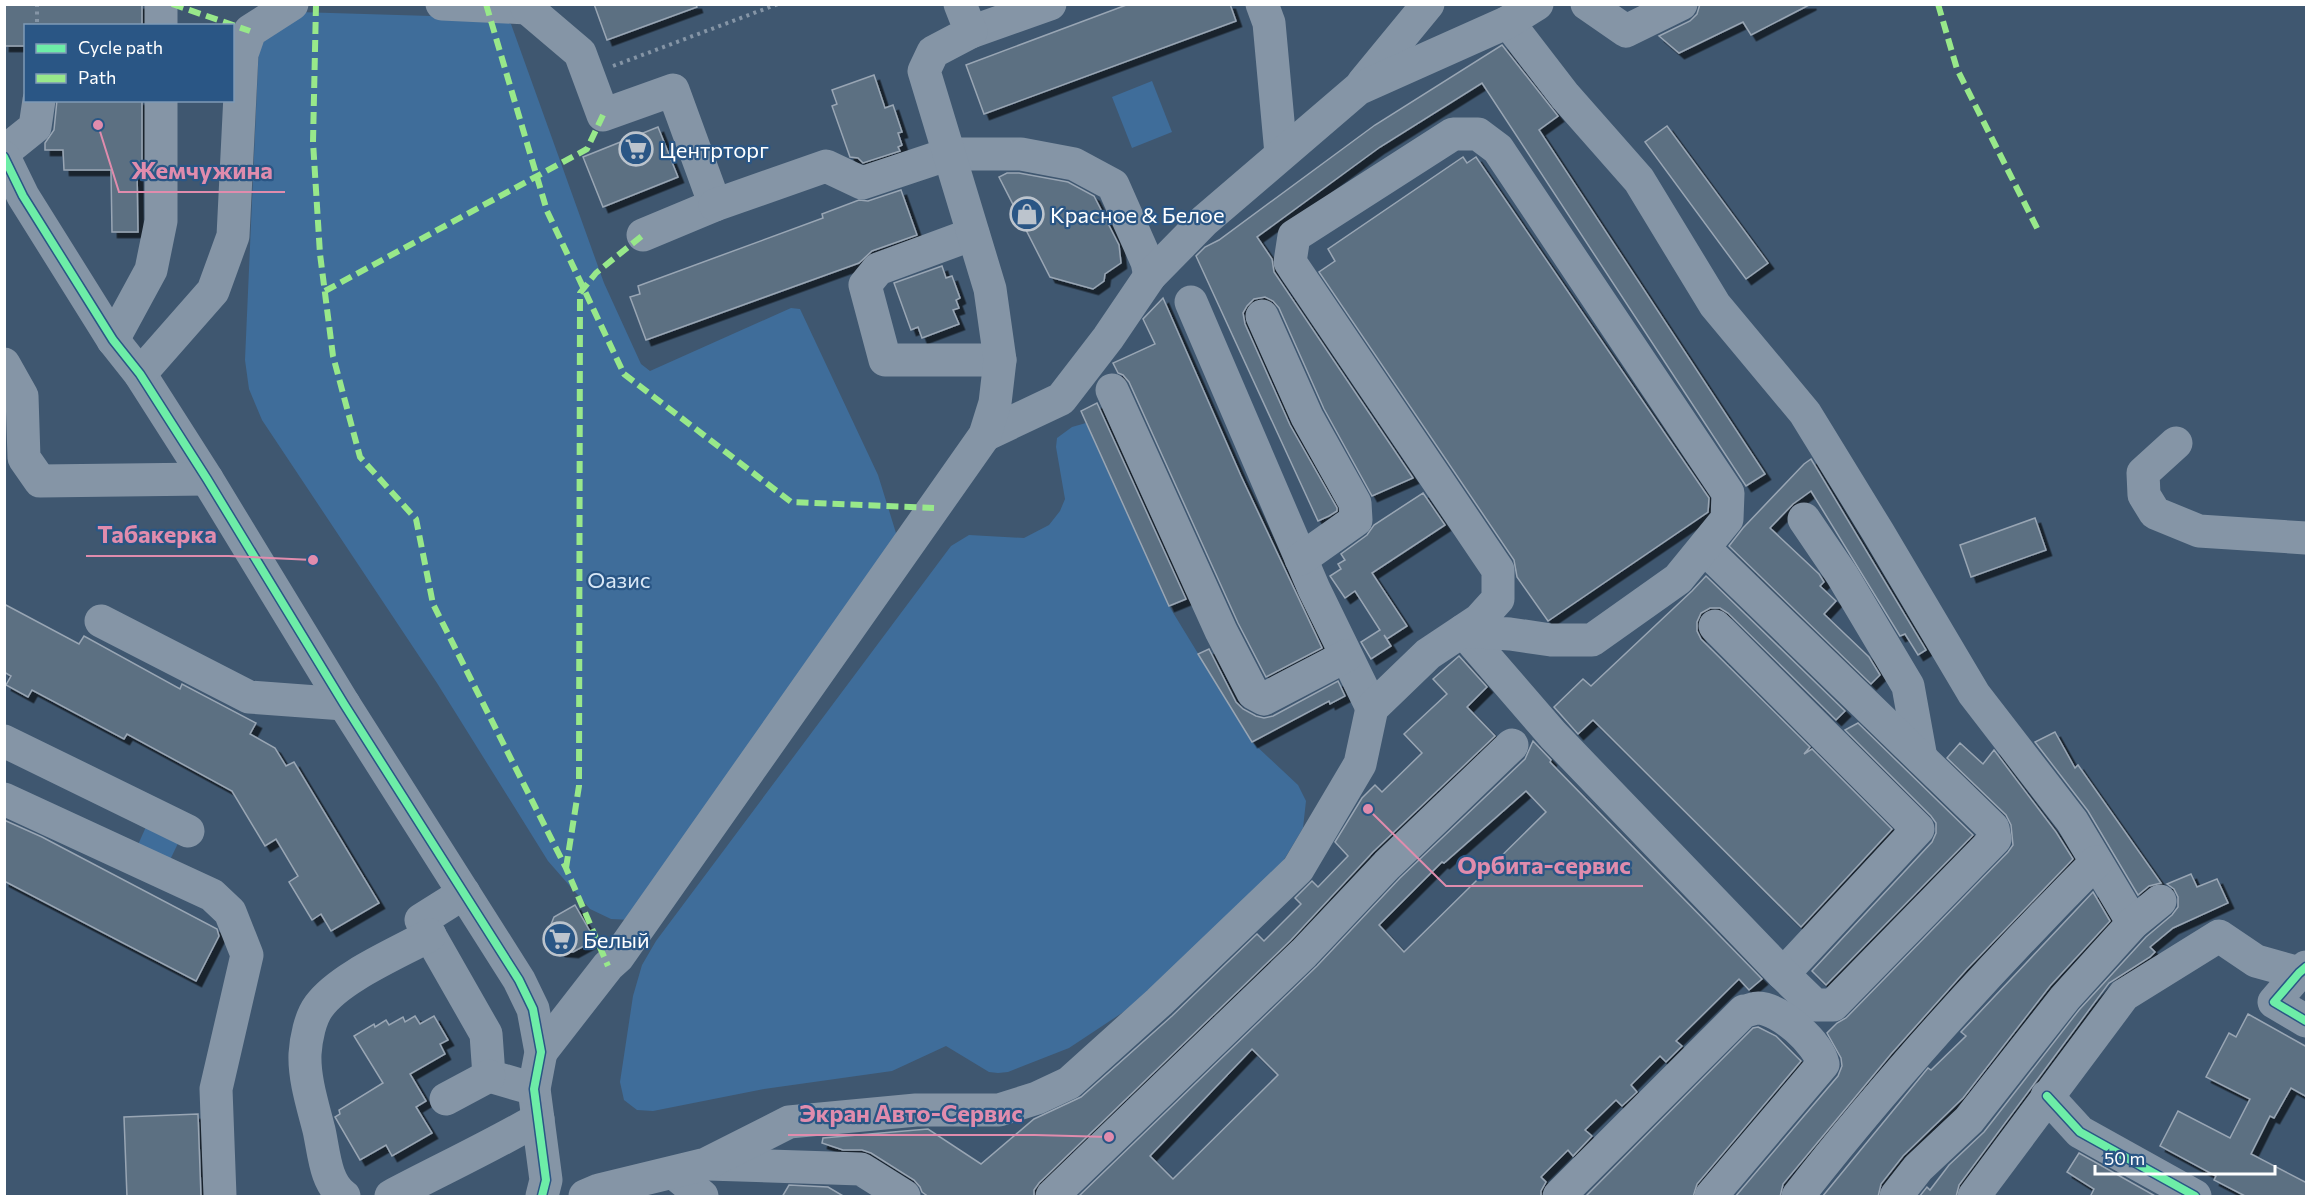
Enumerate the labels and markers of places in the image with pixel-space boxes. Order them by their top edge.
supermarket icon: Центрторг [618,131,654,167]
place label: Центрторг [659,136,769,163]
callout: Жемчужина [119,150,285,192]
shop icon: Красное & Белое [1009,196,1045,232]
place label: Красное & Белое [1050,201,1225,228]
callout: Табакерка [86,514,229,556]
callout: Орбита-сервис [1446,844,1643,886]
supermarket icon: Белый [542,921,578,957]
place label: Белый [583,926,650,953]
callout: Экран Авто-Сервис [788,1093,1035,1135]

